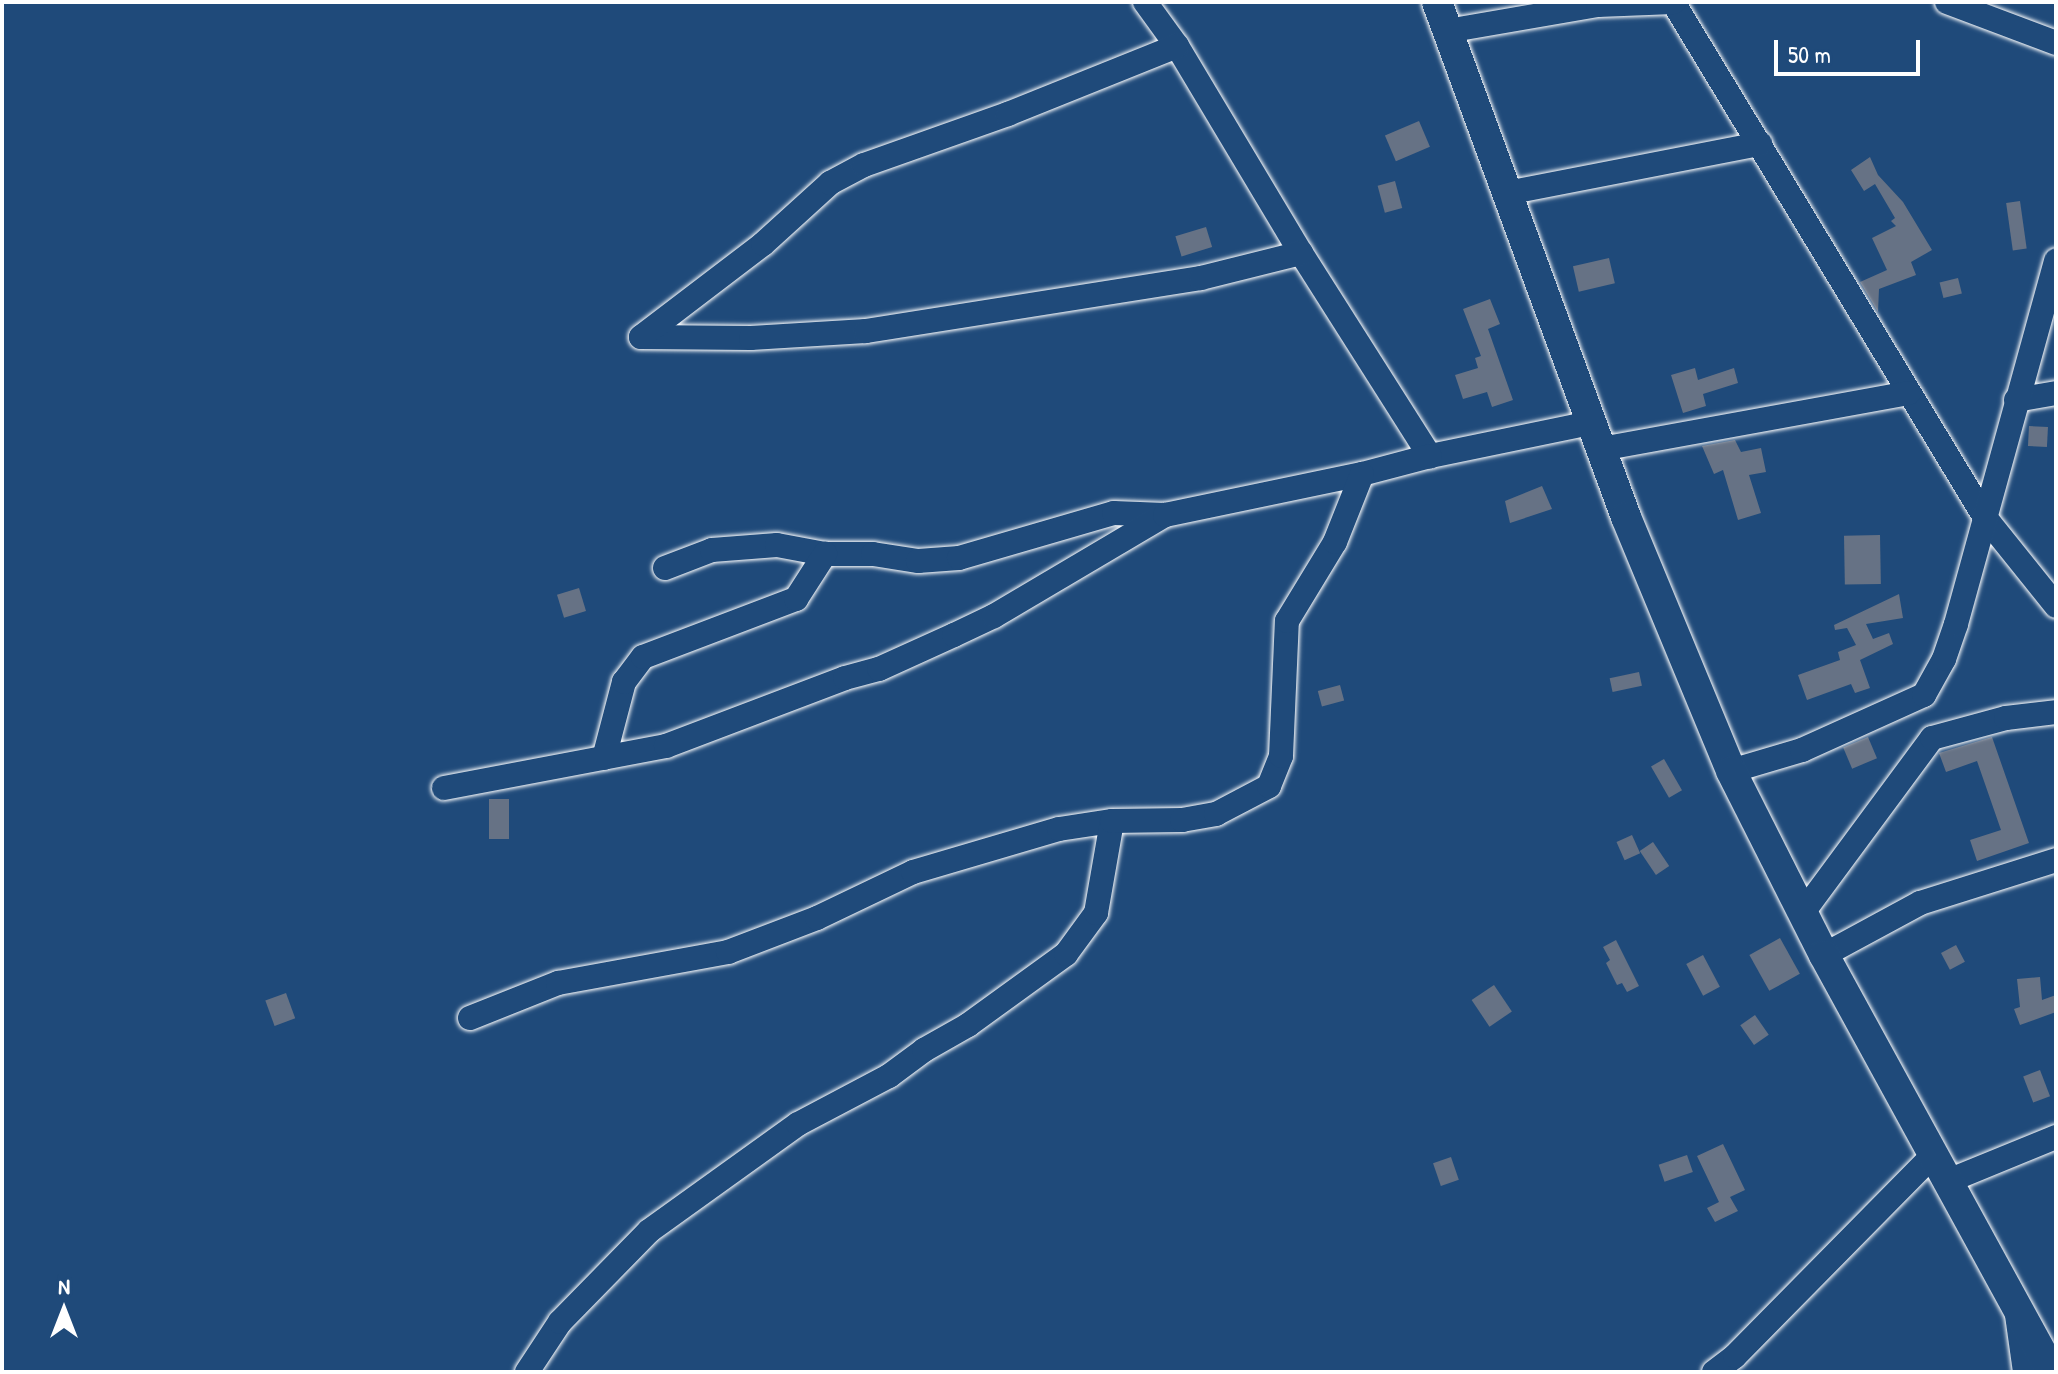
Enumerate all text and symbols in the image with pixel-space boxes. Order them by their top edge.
scale bar [1778,24,1924,74]
text: 50 m [1788,38,1831,70]
north arrow [24,1270,104,1350]
text: N [58,1271,70,1301]

